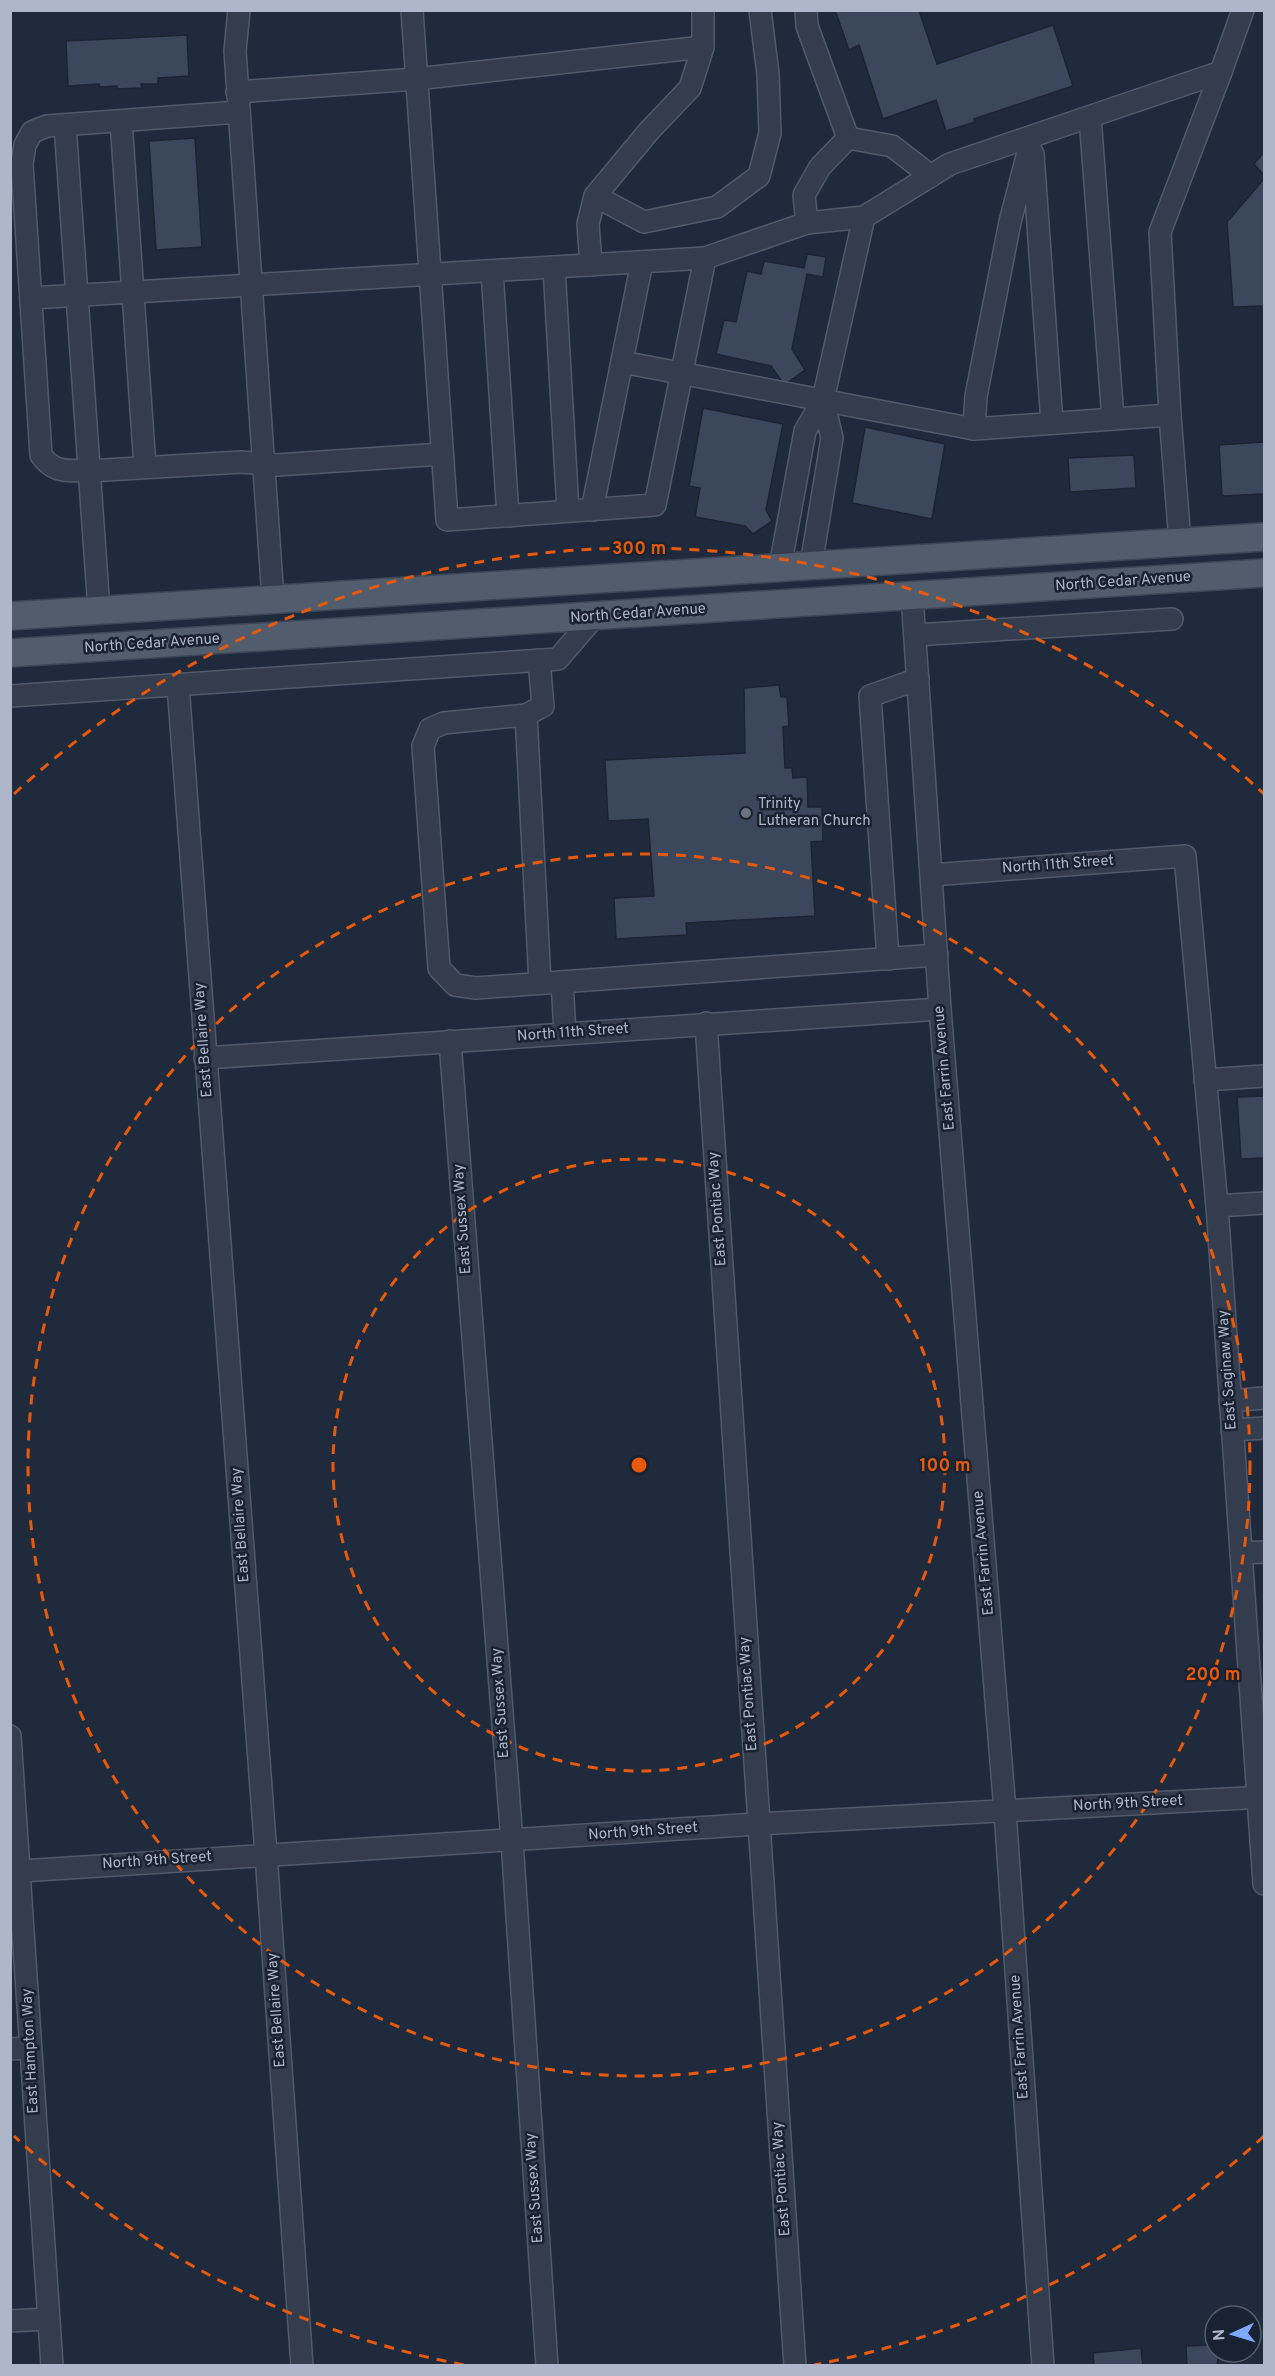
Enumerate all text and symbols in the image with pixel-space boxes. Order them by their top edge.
text: 300 m [612,538,666,561]
street label: North Cedar Avenue [1055,568,1191,596]
street label: North Cedar Avenue [570,600,706,628]
street label: North Cedar Avenue [84,630,220,658]
place label: Trinity Lutheran Church [758,795,871,831]
marker: Trinity Lutheran Church [739,806,753,820]
street label: North 11th Street [1001,852,1115,878]
street label: East Bellaire Way [190,982,217,1098]
street label: East Farrin Avenue [930,1005,960,1131]
street label: North 11th Street [516,1020,630,1046]
street label: East Pontiac Way [705,1151,731,1267]
street label: East Sussex Way [450,1163,476,1275]
street label: East Saginaw Way [1214,1309,1242,1431]
centre of rings [629,1455,649,1475]
text: 100 m [919,1455,971,1478]
street label: East Bellaire Way [227,1467,254,1583]
street label: East Farrin Avenue [969,1490,999,1616]
street label: East Pontiac Way [736,1636,762,1752]
street label: East Sussex Way [488,1647,514,1759]
text: 200 m [1185,1664,1241,1687]
street label: North 9th Street [1073,1792,1183,1816]
street label: North 9th Street [588,1819,698,1845]
street label: North 9th Street [102,1848,212,1874]
street label: East Bellaire Way [263,1952,290,2068]
street label: East Farrin Avenue [1006,1974,1034,2100]
street label: East Hampton Way [18,1988,44,2114]
street label: East Pontiac Way [769,2121,795,2237]
street label: East Sussex Way [522,2132,548,2244]
north arrow [1203,2304,1263,2364]
text: N [1210,2328,1230,2341]

